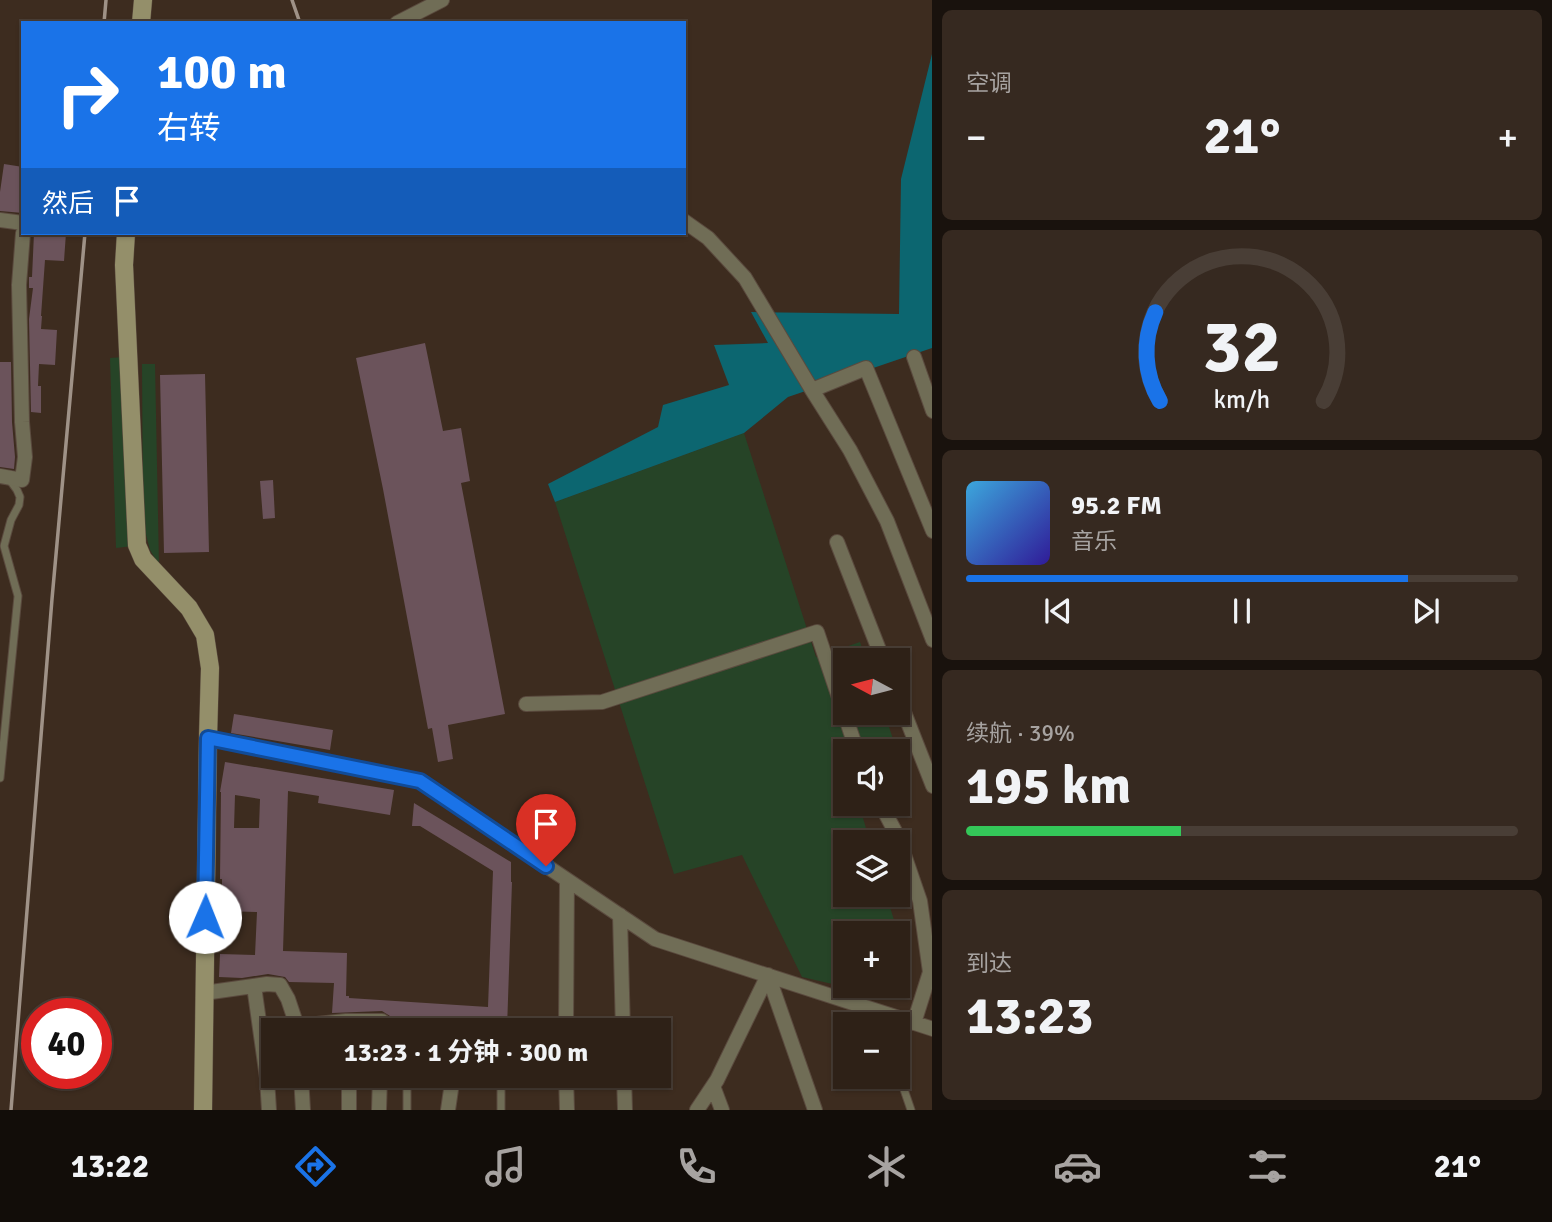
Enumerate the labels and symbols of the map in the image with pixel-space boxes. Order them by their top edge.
north arrow [833,648,910,724]
pin [516,794,576,866]
position arrow [168,880,242,954]
speed limit sign: 40 [21,998,112,1089]

